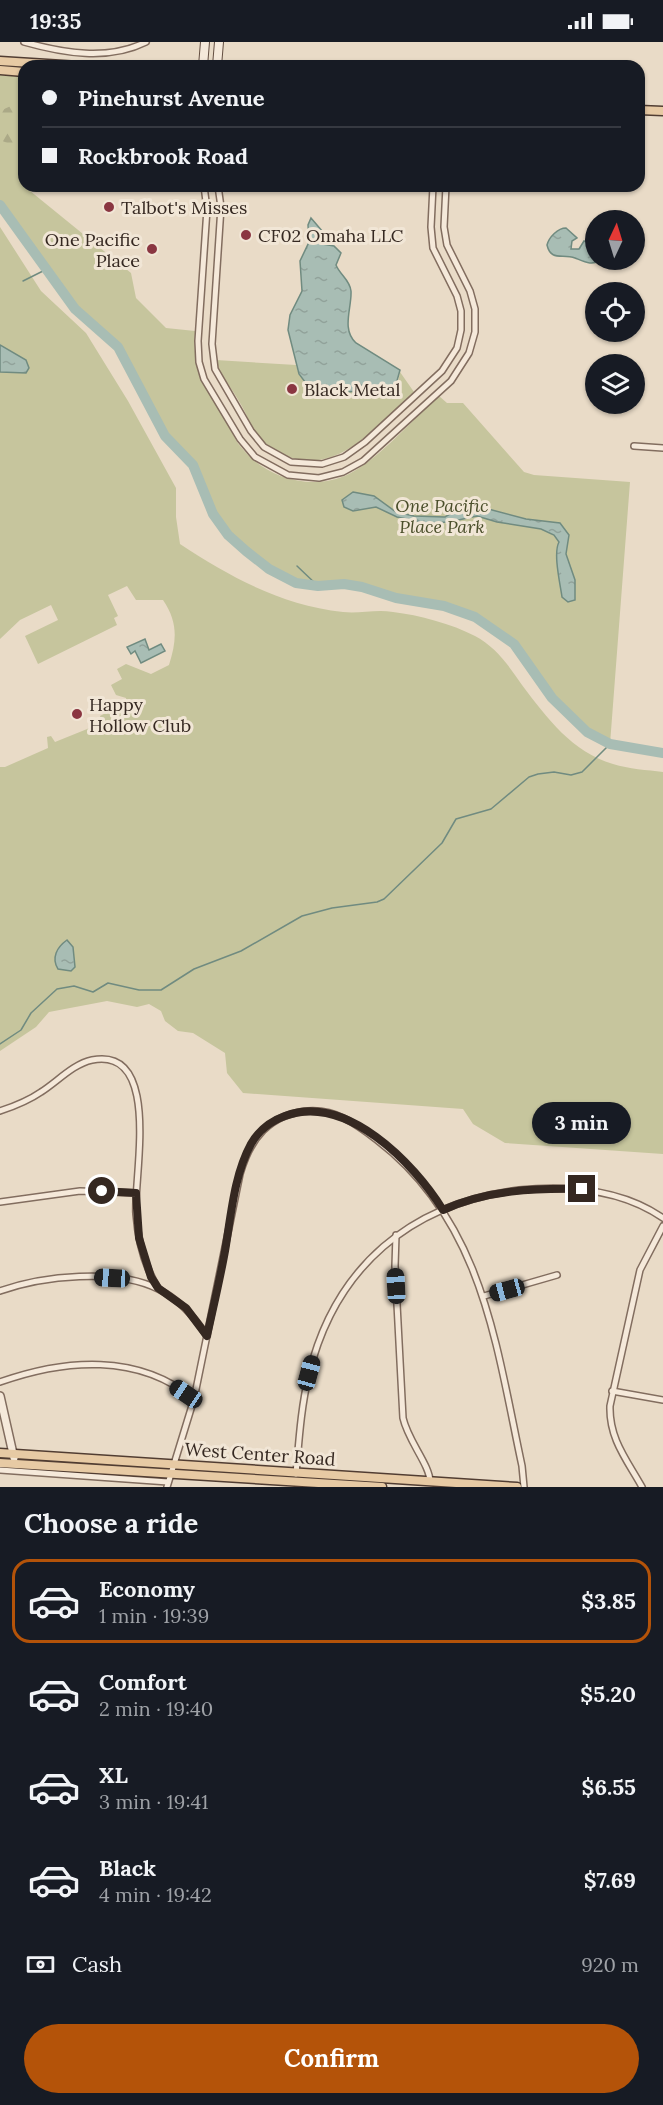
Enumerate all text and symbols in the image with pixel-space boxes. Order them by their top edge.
text: 19:35 [30,7,81,35]
text: Pinehurst Avenue [78,84,265,112]
text: Rockbrook Road [78,142,248,170]
place label: Talbot's Misses [121,196,247,219]
marker: Talbot's Misses [102,200,116,214]
north arrow [585,210,645,270]
map controls [585,210,645,414]
place label: CF02 Omaha LLC [258,224,404,247]
place label: One Pacific Place [45,228,140,272]
marker: CF02 Omaha LLC [239,228,253,242]
marker: One Pacific Place [145,242,159,256]
button: locate [585,282,645,342]
button: layers [585,354,645,414]
place label: Black Metal [304,378,400,401]
marker: Black Metal [285,382,299,396]
park label: One Pacific Place Park [395,494,489,538]
place label: Happy Hollow Club [89,693,191,737]
marker: Happy Hollow Club [70,707,84,721]
callout: 3 min [532,1102,632,1144]
text: 3 min [554,1110,609,1135]
route end [568,1175,595,1202]
route start [88,1177,115,1204]
car [94,1268,130,1288]
car [386,1268,406,1304]
car [487,1277,527,1303]
car [296,1353,322,1393]
car [166,1376,206,1412]
street label: West Center Road [184,1437,336,1471]
text: Choose a ride [24,1506,198,1540]
icon: car [27,1574,81,1628]
text: Economy [99,1575,195,1603]
text: $3.85 [581,1587,636,1615]
text: 1 min · 19:39 [99,1603,209,1628]
icon: car [27,1667,81,1721]
text: Comfort [99,1668,187,1696]
text: $5.20 [580,1680,636,1708]
text: 2 min · 19:40 [99,1696,213,1721]
icon: car [27,1760,81,1814]
text: XL [99,1761,128,1789]
text: $6.55 [582,1773,636,1801]
text: 3 min · 19:41 [99,1789,209,1814]
icon: car [27,1853,81,1907]
text: Black [99,1854,156,1882]
text: $7.69 [584,1866,636,1894]
text: 4 min · 19:42 [99,1882,212,1907]
icon: cash [24,1948,57,1981]
text: Cash [72,1950,122,1978]
text: 920 m [581,1952,639,1977]
button: Confirm [24,2024,639,2093]

